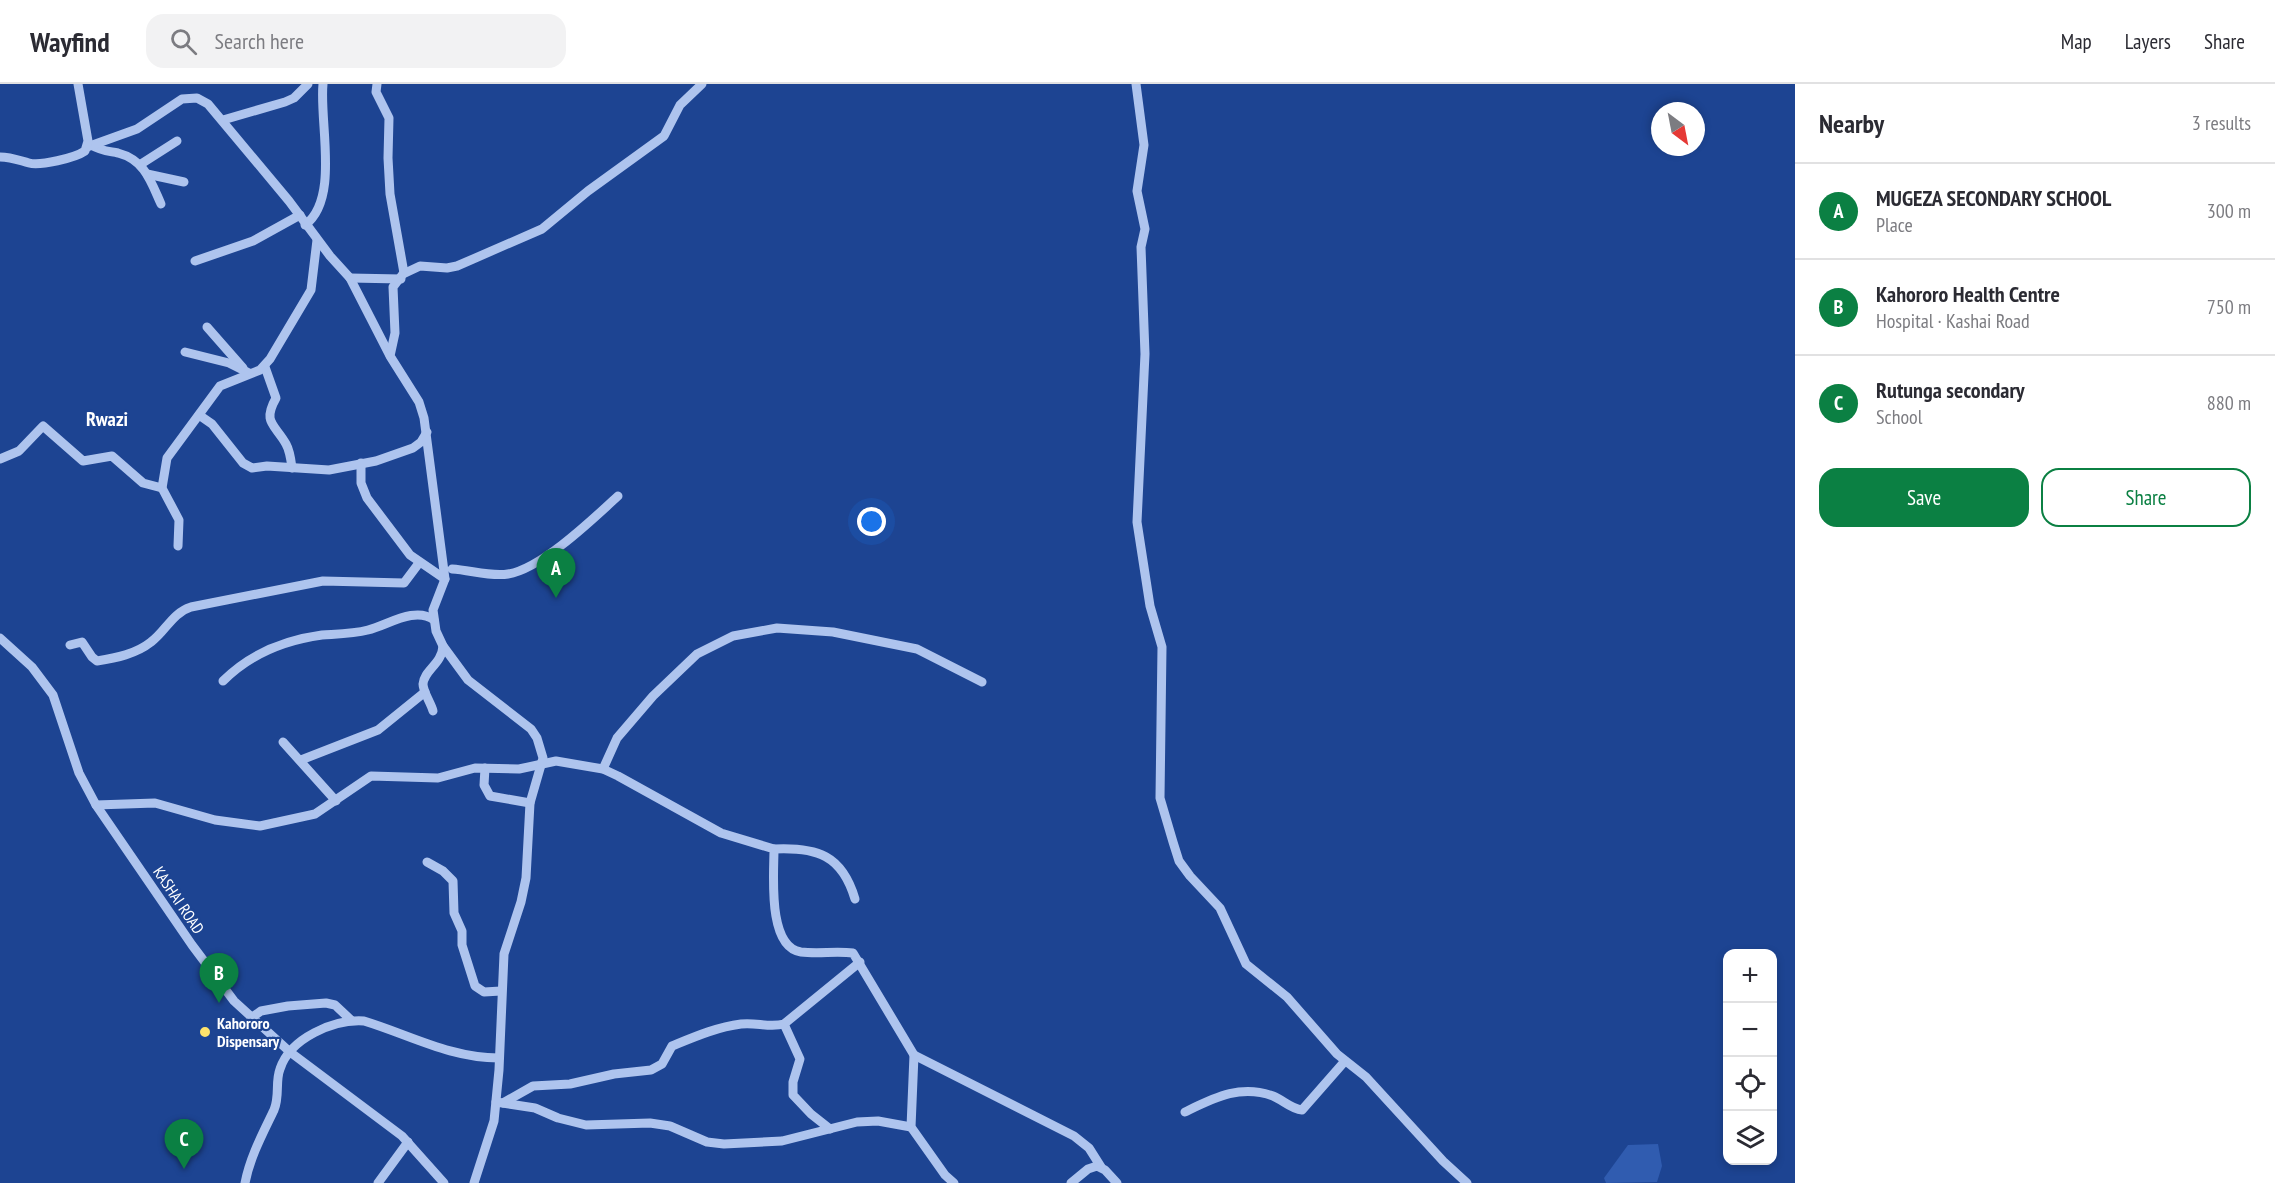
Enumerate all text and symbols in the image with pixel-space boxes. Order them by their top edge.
search box [146,14,566,68]
text: Wayfind [30,23,110,60]
icon: search [167,25,200,58]
text: Search here [215,27,304,55]
text: Map [2061,28,2092,55]
text: Layers [2125,28,2171,55]
text: Share [2204,28,2245,55]
north arrow [1651,102,1705,156]
text: Nearby [1819,107,1884,140]
text: 3 results [2192,110,2251,136]
text: MUGEZA SECONDARY SCHOOL [1876,184,2111,212]
text: A [1833,198,1844,224]
text: 300 m [2207,198,2251,224]
text: Place [1876,212,1913,238]
text: Kahororo Health Centre [1876,280,2060,308]
text: B [1834,294,1843,320]
text: 750 m [2207,294,2251,320]
text: Hospital · Kashai Road [1876,308,2030,334]
text: Rutunga secondary [1876,376,2025,404]
text: C [1834,390,1843,416]
text: 880 m [2207,390,2251,416]
text: School [1876,404,1922,430]
district label: Rwazi [86,406,128,432]
button: Save [1819,468,2029,527]
button: Share [2041,468,2251,527]
your location [857,507,886,536]
pin: A [536,548,576,598]
street label: KASHAI ROAD [149,863,209,937]
map controls [1723,949,1777,1165]
button: + [1723,949,1777,1003]
pin: B [200,954,238,1003]
button: − [1723,1003,1777,1057]
place label: Kahororo Dispensary [217,1013,280,1051]
marker: Kahororo Dispensary [198,1025,212,1039]
button: locate [1723,1057,1777,1111]
button: layers [1723,1111,1777,1165]
pin: C [164,1120,204,1169]

